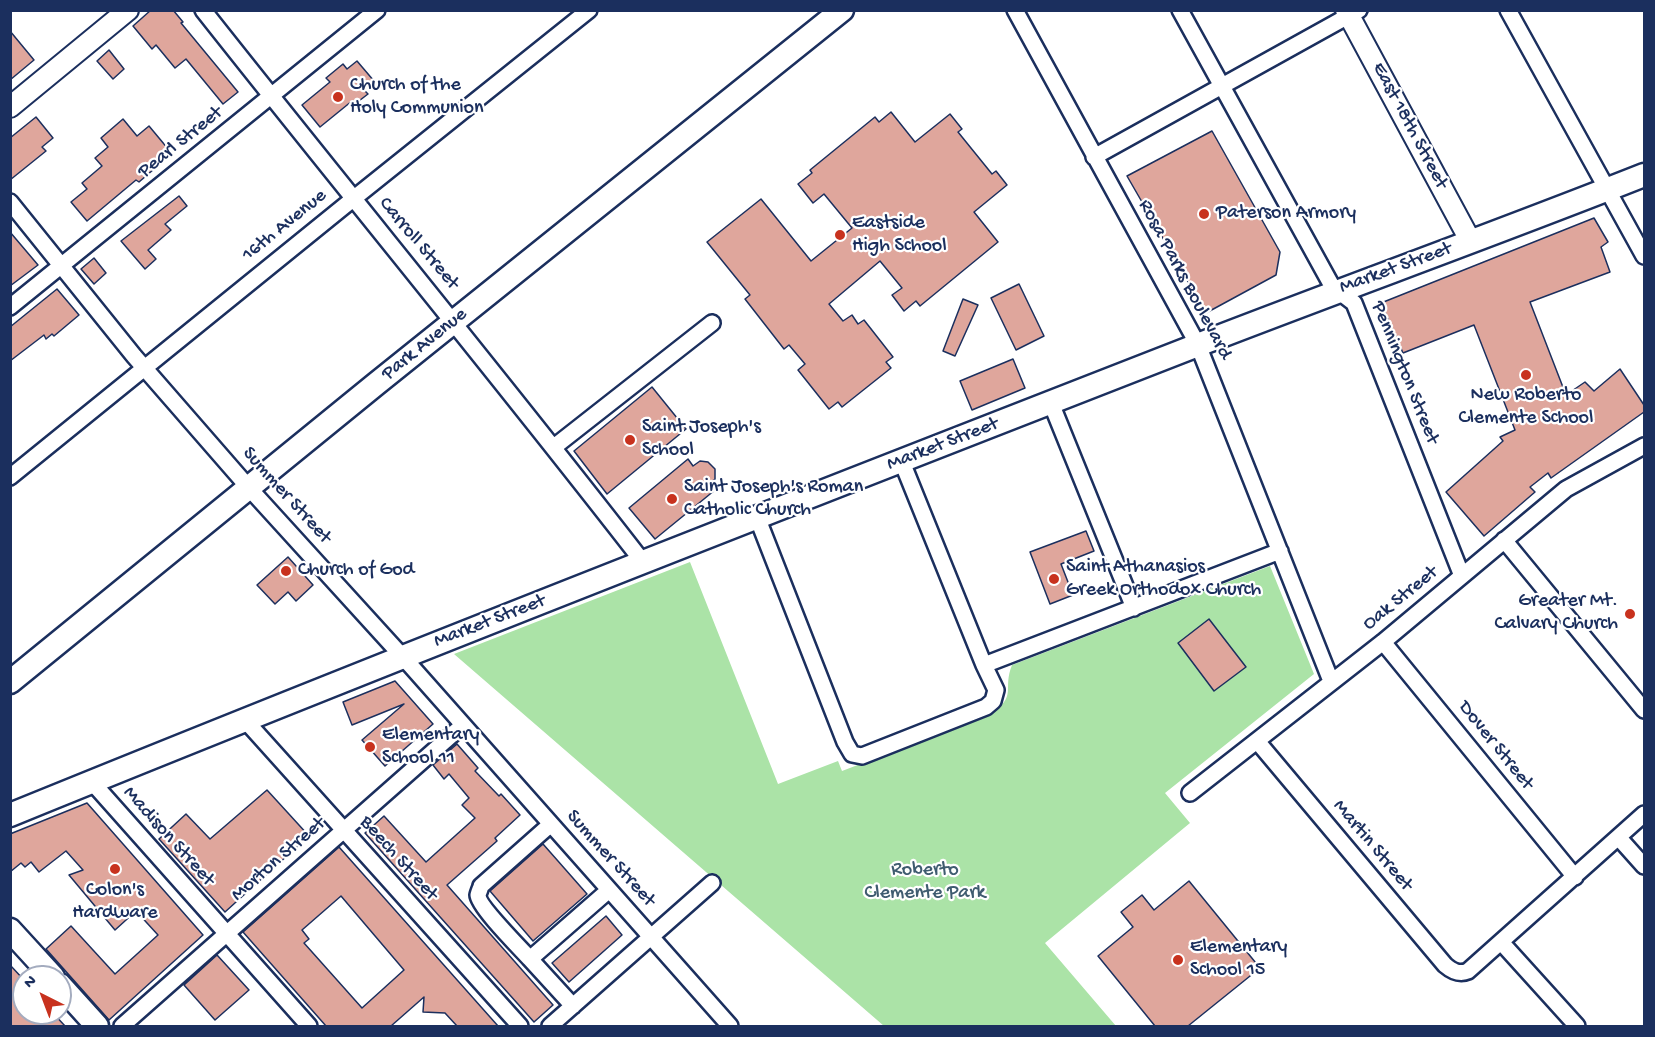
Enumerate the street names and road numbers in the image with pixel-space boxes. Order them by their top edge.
street label: East 18th Street [1366,59,1452,193]
street label: Pearl Street [134,102,228,184]
street label: 16th Avenue [238,185,332,267]
street label: Carroll Street [372,193,464,295]
street label: Rosa Parks Boulevard [1132,196,1236,364]
street label: Market Street [1337,238,1455,300]
street label: Pennington Street [1364,298,1444,448]
street label: Park Avenue [377,303,473,387]
street label: Market Street [884,413,1002,477]
street label: Summer Street [236,442,336,550]
street label: Oak Street [1358,561,1444,637]
street label: Market Street [431,590,549,654]
street label: Dover Street [1452,697,1538,795]
street label: Madison Street [117,782,219,892]
street label: Martin Street [1327,795,1417,897]
street label: Summer Street [560,805,660,913]
street label: Beech Street [353,811,443,907]
street label: Morton Street [227,812,331,908]

